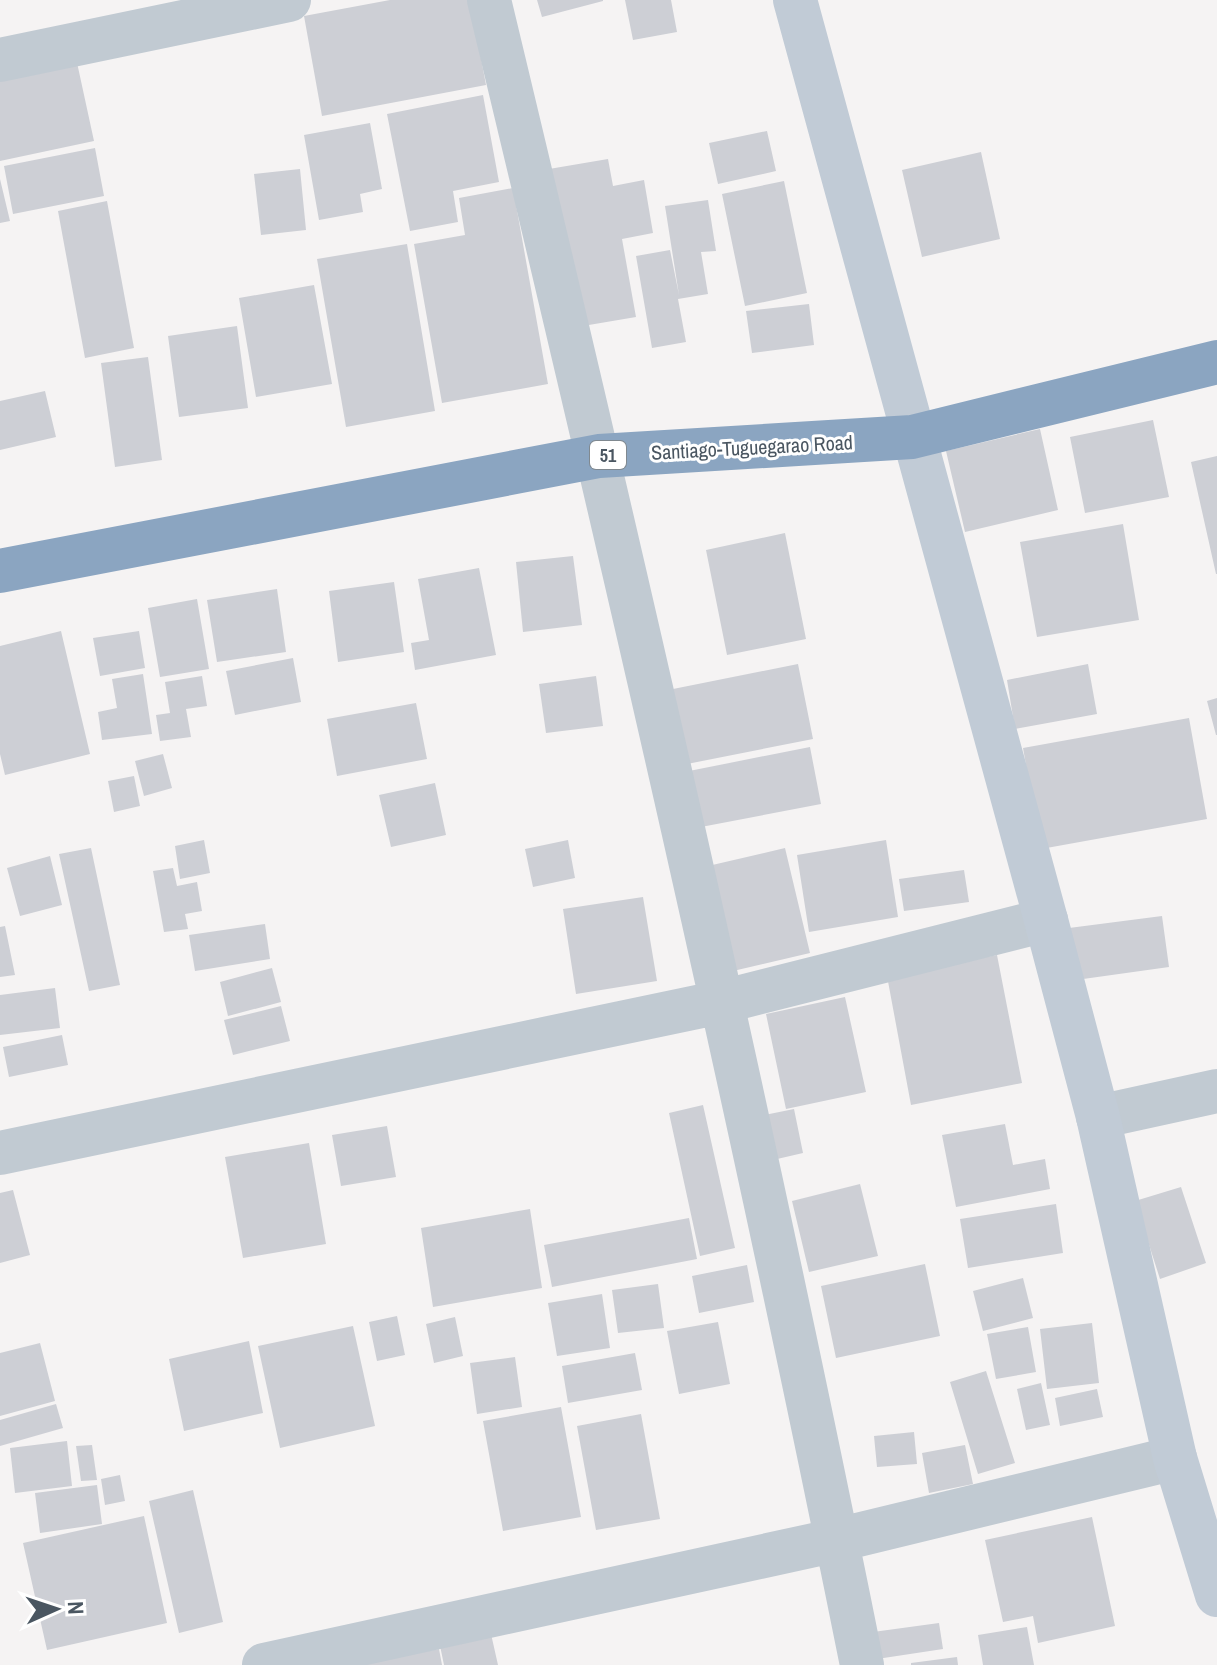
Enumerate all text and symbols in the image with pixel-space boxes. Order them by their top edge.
street label: Santiago-Tuguegarao Road [650,428,854,466]
road number: 51 [590,441,626,469]
north arrow [16,1569,96,1649]
text: N [61,1601,91,1615]

